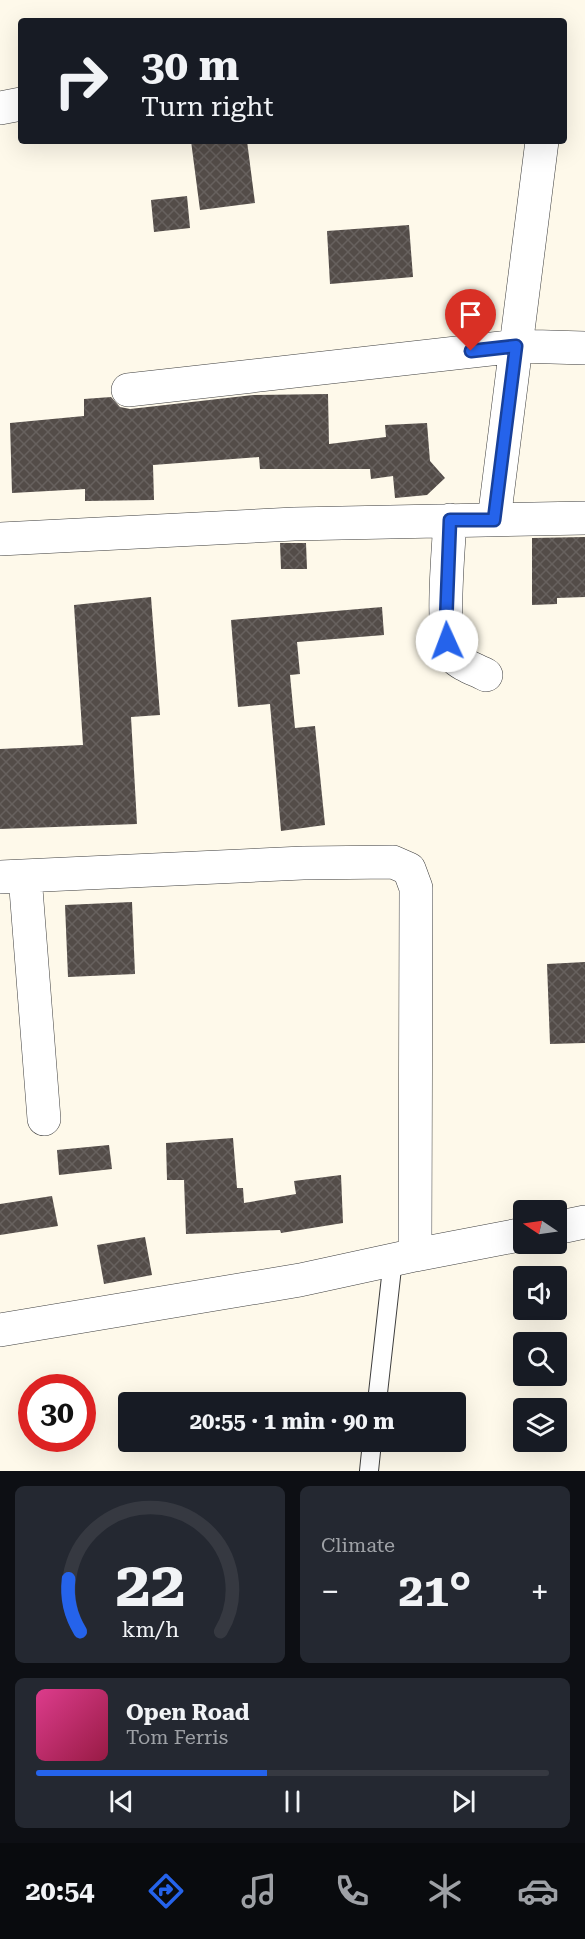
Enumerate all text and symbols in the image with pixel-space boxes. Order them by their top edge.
text: 30 m [141,41,239,90]
icon: right [42,42,120,120]
text: Turn right [141,91,274,123]
pin [445,289,496,351]
icon: arrive [454,298,487,331]
position arrow [415,609,479,673]
north arrow [513,1200,567,1254]
map controls [513,1200,567,1452]
button: sound [513,1266,567,1320]
button: search [513,1332,567,1386]
speed limit sign: 30 [18,1374,96,1452]
button: layers [513,1398,567,1452]
text: 20:55 · 1 min · 90 m [190,1409,394,1434]
text: Climate [321,1533,395,1557]
text: 22 [115,1548,185,1621]
text: 21° [399,1564,471,1617]
text: − [321,1572,339,1611]
text: + [531,1572,549,1611]
text: km/h [121,1617,179,1642]
text: Open Road [126,1700,249,1725]
text: Tom Ferris [126,1725,228,1749]
icon: previous [105,1785,138,1818]
icon: pause [276,1785,309,1818]
icon: next [447,1785,480,1818]
icon: directions [145,1870,187,1912]
icon: music [238,1870,280,1912]
icon: phone [331,1870,373,1912]
icon: climate [424,1870,466,1912]
icon: car [517,1870,559,1912]
text: 20:54 [26,1875,94,1907]

